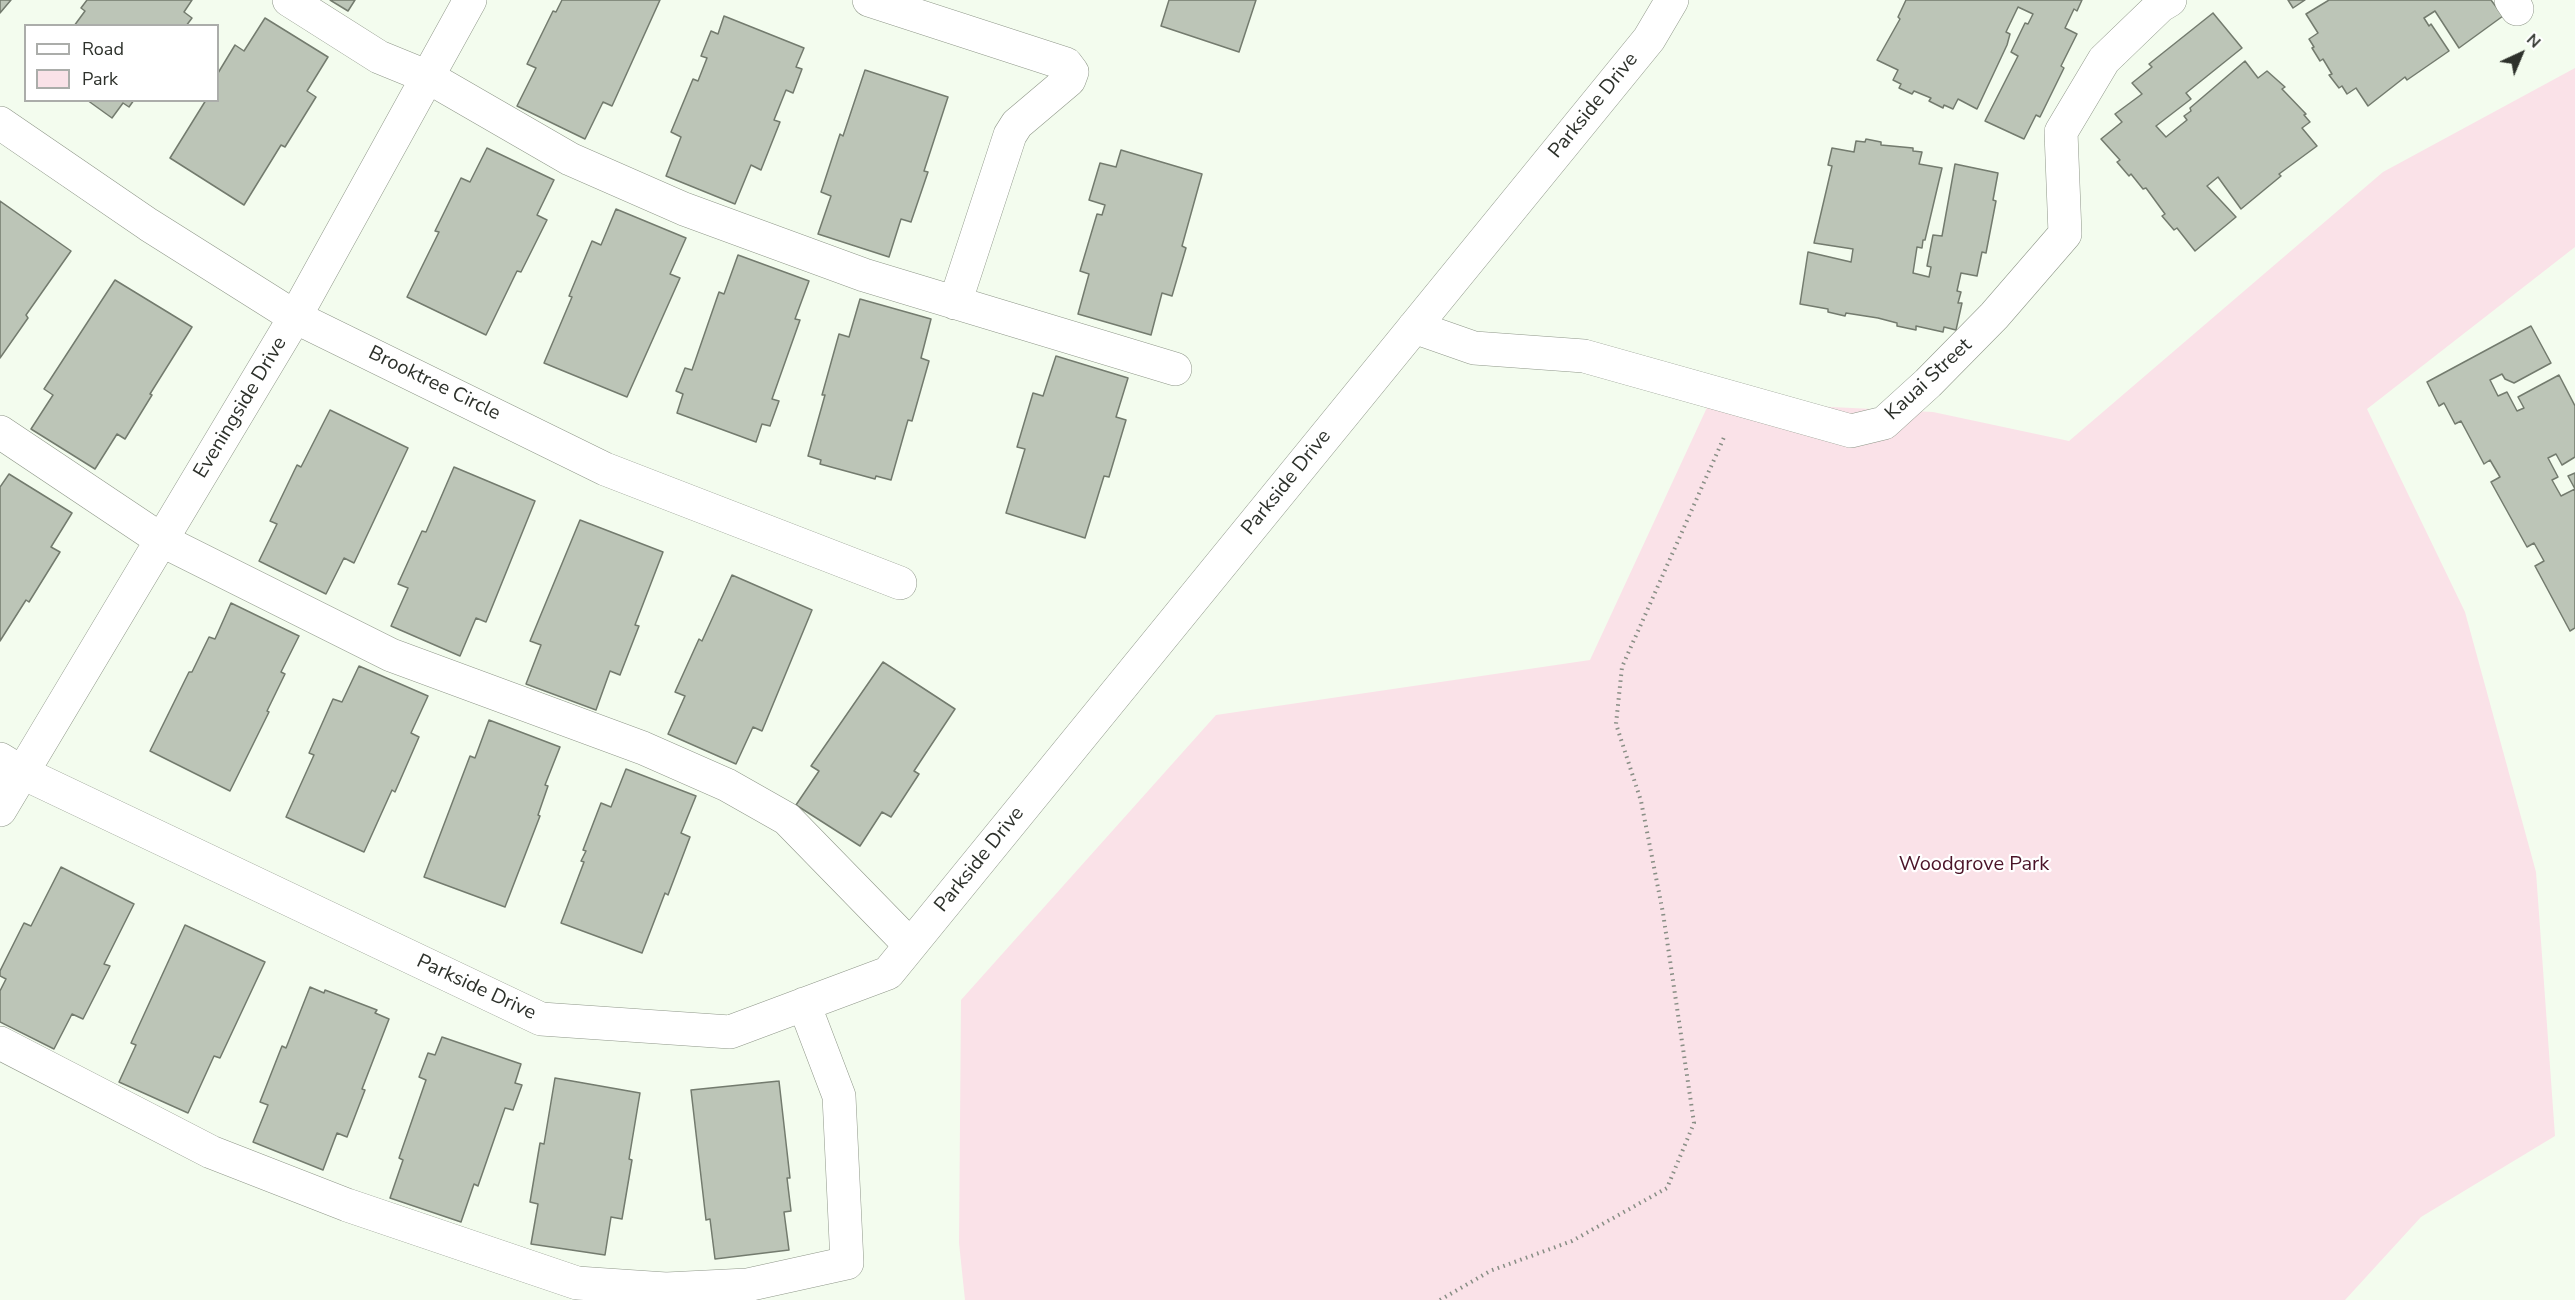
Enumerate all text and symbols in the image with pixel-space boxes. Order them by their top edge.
legend [24,24,219,102]
north arrow [2491,24,2551,84]
text: N [2522,29,2545,53]
text: Road [82,37,124,61]
street label: Parkside Drive [1544,48,1644,164]
text: Park [82,67,118,91]
street label: Eveningside Drive [189,333,293,483]
street label: Kauai Street [1881,334,1977,426]
street label: Brooktree Circle [364,342,504,426]
street label: Parkside Drive [1237,425,1337,541]
street label: Parkside Drive [930,802,1030,918]
park label: Woodgrove Park [1899,853,2049,877]
street label: Parkside Drive [413,950,539,1026]

